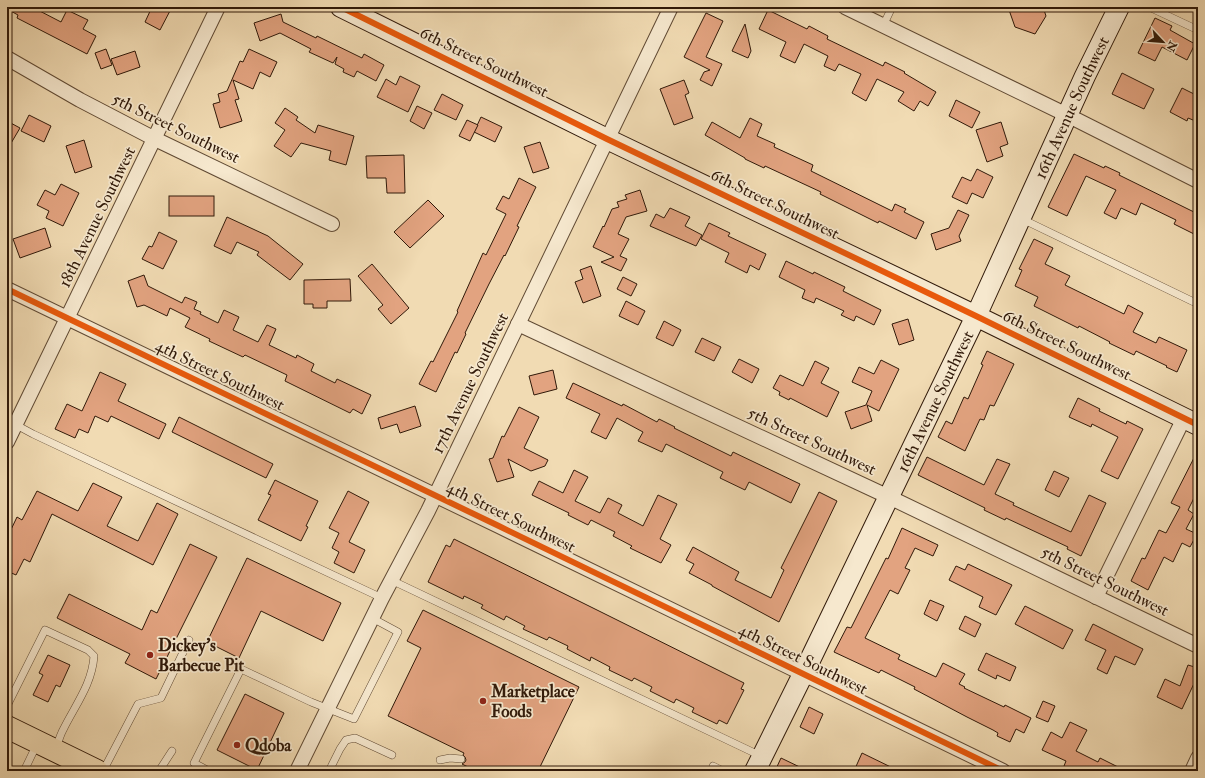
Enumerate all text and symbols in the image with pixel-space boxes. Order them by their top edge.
street label: 6th Street Southwest [416,22,552,102]
north arrow [1143,22,1183,62]
street label: 16th Avenue Southwest [1029,32,1114,182]
text: N [1163,38,1180,54]
street label: 5th Street Southwest [109,88,244,168]
street label: 18th Avenue Southwest [54,143,140,291]
street label: 6th Street Southwest [707,164,843,244]
street label: 6th Street Southwest [999,305,1135,385]
street label: 17th Avenue Southwest [427,309,513,457]
street label: 16th Avenue Southwest [892,327,978,476]
street label: 4th Street Southwest [152,335,288,416]
street label: 5th Street Southwest [744,402,880,480]
street label: 4th Street Southwest [443,477,579,558]
street label: 5th Street Southwest [1038,541,1173,621]
street label: 4th Street Southwest [735,619,871,700]
place label: Dickey's Barbecue Pit [158,635,245,676]
marker: Dickey's Barbecue Pit [145,650,155,660]
place label: Marketplace Foods [490,681,576,722]
marker: Marketplace Foods [478,696,488,706]
place label: Qdoba [245,735,292,756]
marker: Qdoba [232,740,242,750]

